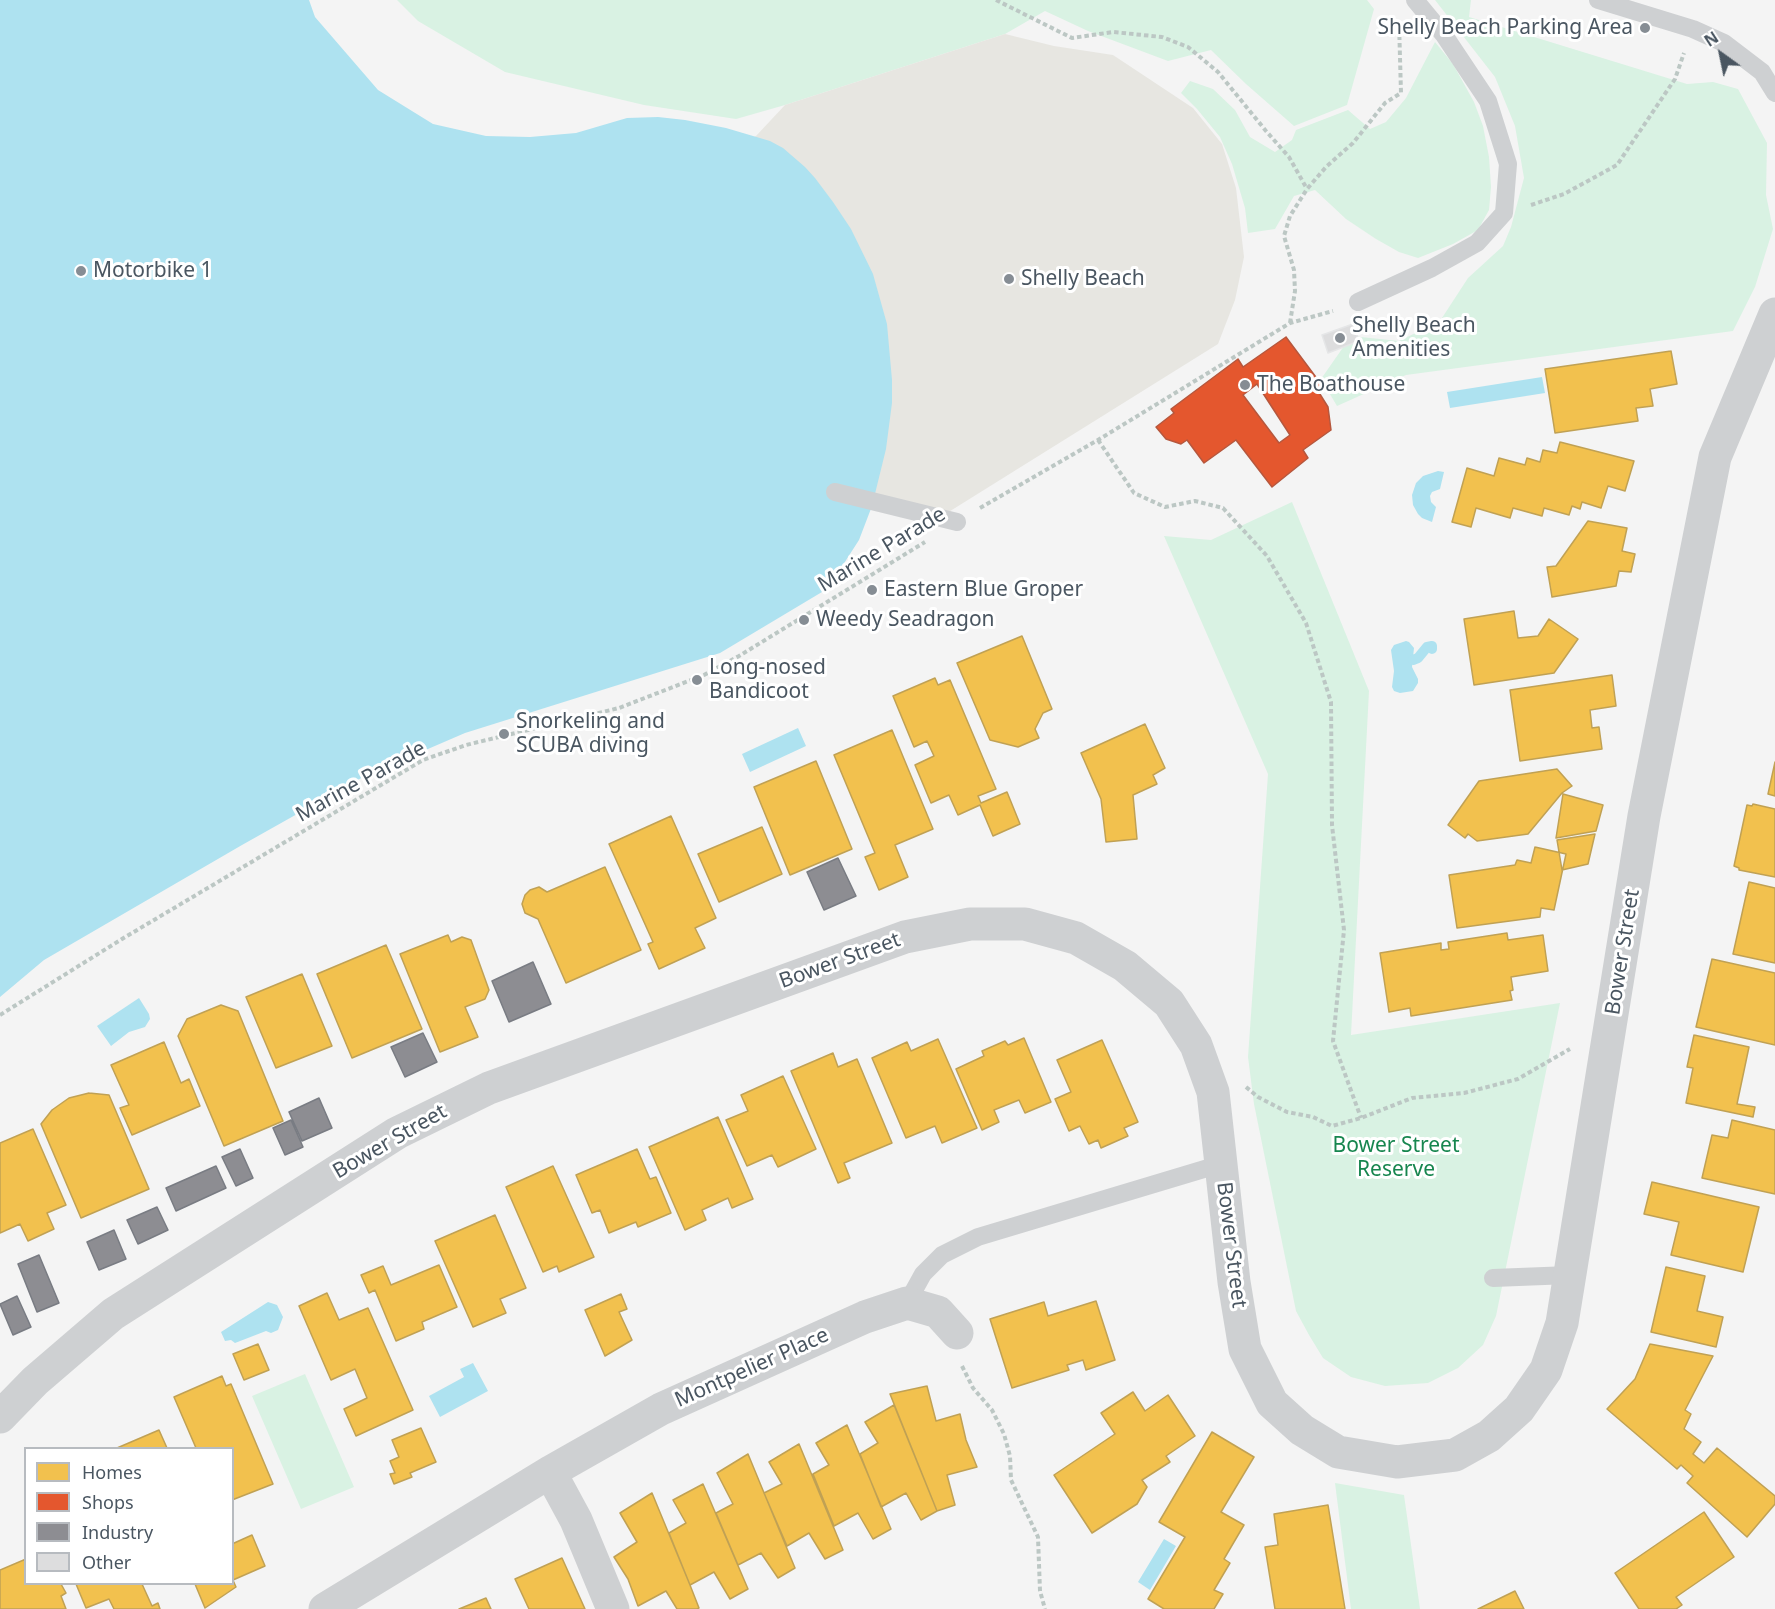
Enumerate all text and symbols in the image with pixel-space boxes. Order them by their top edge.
place label: Shelly Beach Parking Area [1377,15,1633,41]
marker: Shelly Beach Parking Area [1638,21,1652,35]
north arrow [1691,24,1751,84]
text: N [1700,26,1723,52]
place label: Motorbike 1 [93,258,213,284]
marker: Motorbike 1 [74,264,88,278]
place label: Shelly Beach [1021,266,1145,292]
marker: Shelly Beach [1002,272,1016,286]
place label: Shelly Beach Amenities [1352,313,1476,363]
marker: Shelly Beach Amenities [1333,331,1347,345]
place label: The Boathouse [1257,372,1405,398]
marker: The Boathouse [1238,378,1252,392]
street label: Marine Parade [814,502,950,598]
place label: Eastern Blue Groper [884,577,1083,603]
marker: Eastern Blue Groper [865,583,879,597]
place label: Weedy Seadragon [816,607,995,633]
marker: Weedy Seadragon [797,613,811,627]
place label: Long-nosed Bandicoot [709,655,826,705]
marker: Long-nosed Bandicoot [690,673,704,687]
place label: Snorkeling and SCUBA diving [516,709,665,759]
marker: Snorkeling and SCUBA diving [497,727,511,741]
street label: Marine Parade [292,736,430,828]
street label: Bower Street [1601,887,1645,1017]
street label: Bower Street [776,927,904,995]
street label: Bower Street [329,1099,451,1185]
park label: Bower Street Reserve [1332,1133,1460,1183]
street label: Bower Street [1211,1180,1251,1310]
street label: Montpelier Place [671,1323,833,1413]
legend [24,1447,234,1585]
text: Homes [82,1460,142,1484]
text: Shops [82,1490,134,1514]
text: Industry [82,1520,153,1544]
text: Other [82,1550,131,1574]

